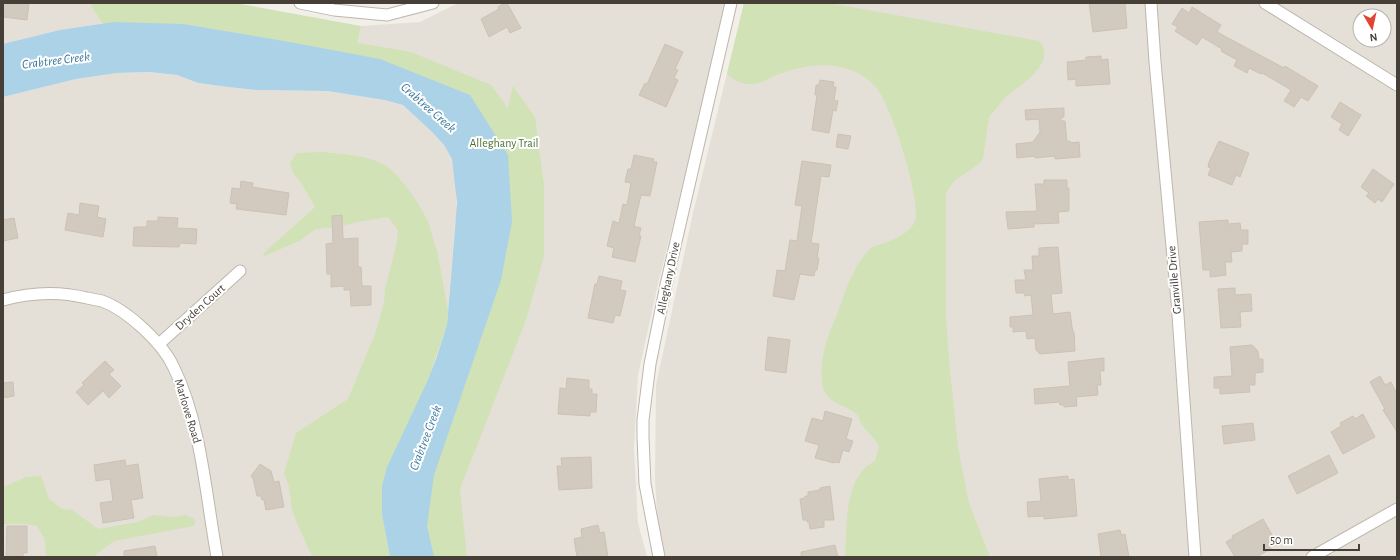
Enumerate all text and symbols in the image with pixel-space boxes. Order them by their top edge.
north arrow [1352,8,1392,48]
text: N [1369,31,1378,43]
water label: Crabtree Creek [21,50,91,72]
water label: Crabtree Creek [398,81,458,135]
park label: Alleghany Trail [469,137,539,150]
street label: Alleghany Drive [654,241,683,316]
street label: Granville Drive [1165,245,1183,315]
street label: Dryden Court [173,282,228,333]
street label: Marlowe Road [173,377,203,445]
water label: Crabtree Creek [408,404,444,472]
scale bar [1264,526,1359,552]
text: 50 m [1270,534,1293,546]

